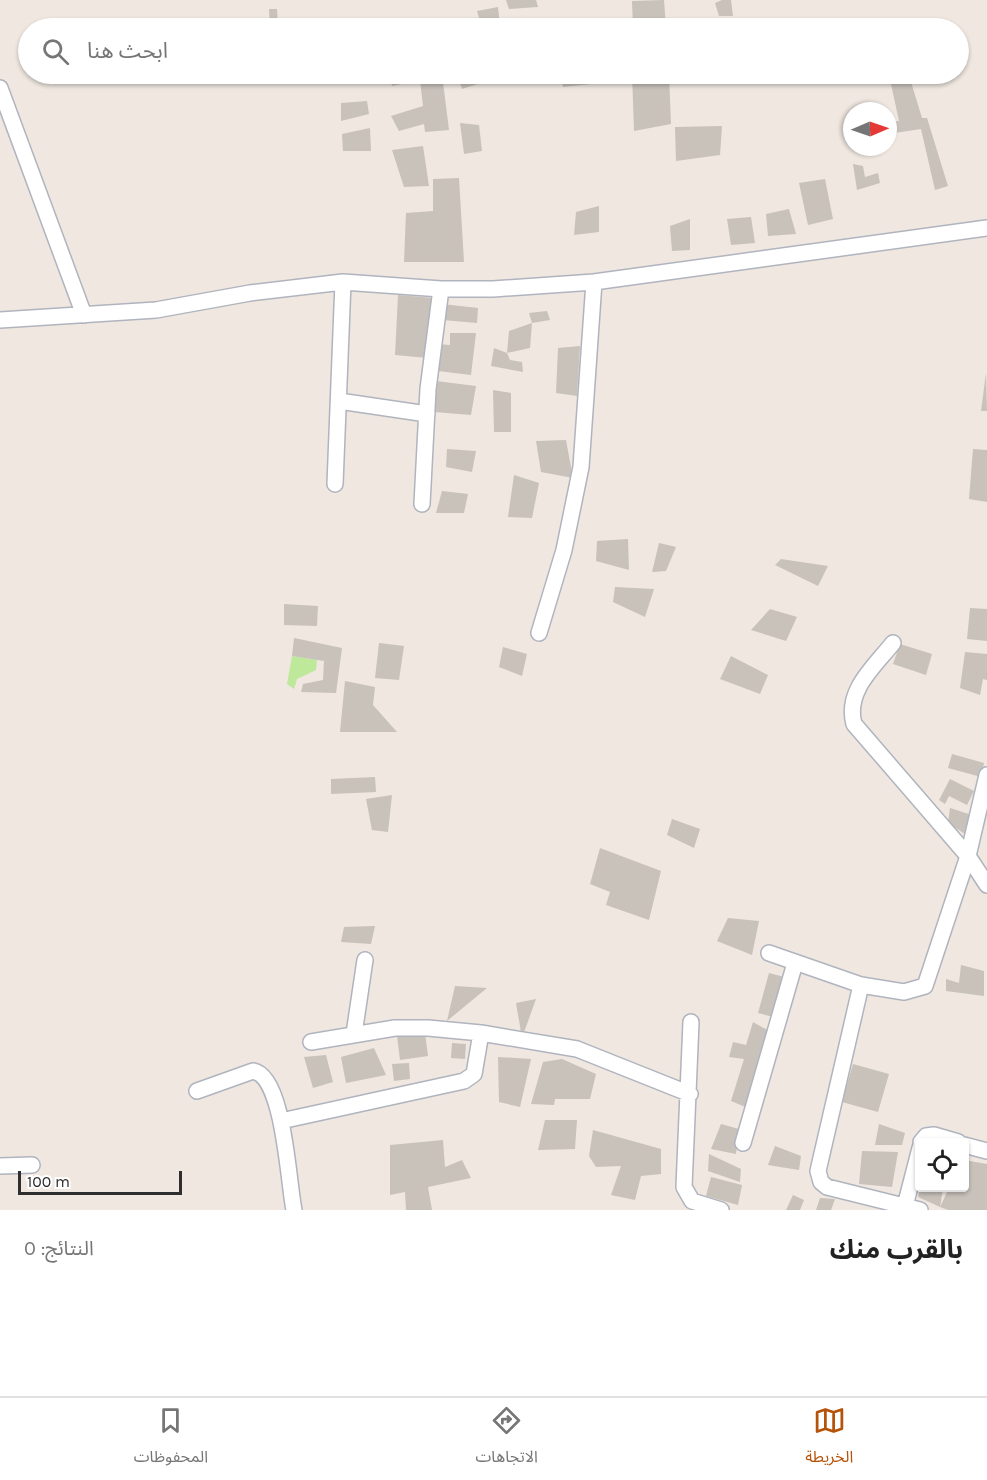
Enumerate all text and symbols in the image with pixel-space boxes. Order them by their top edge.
search box [18,18,969,84]
icon: search [39,35,72,68]
text: ابحث هنا [87,38,168,64]
north arrow [843,102,897,156]
map controls [915,1138,969,1192]
button: locate [915,1138,969,1192]
scale bar [18,1168,182,1196]
text: 100 m [27,1172,70,1191]
text: بالقرب منك [830,1234,963,1265]
text: النتائج: 0 [24,1237,94,1260]
tab: المحفوظات [134,1404,208,1474]
tab: الاتجاهات [475,1404,538,1474]
tab: الخريطة [805,1404,853,1474]

